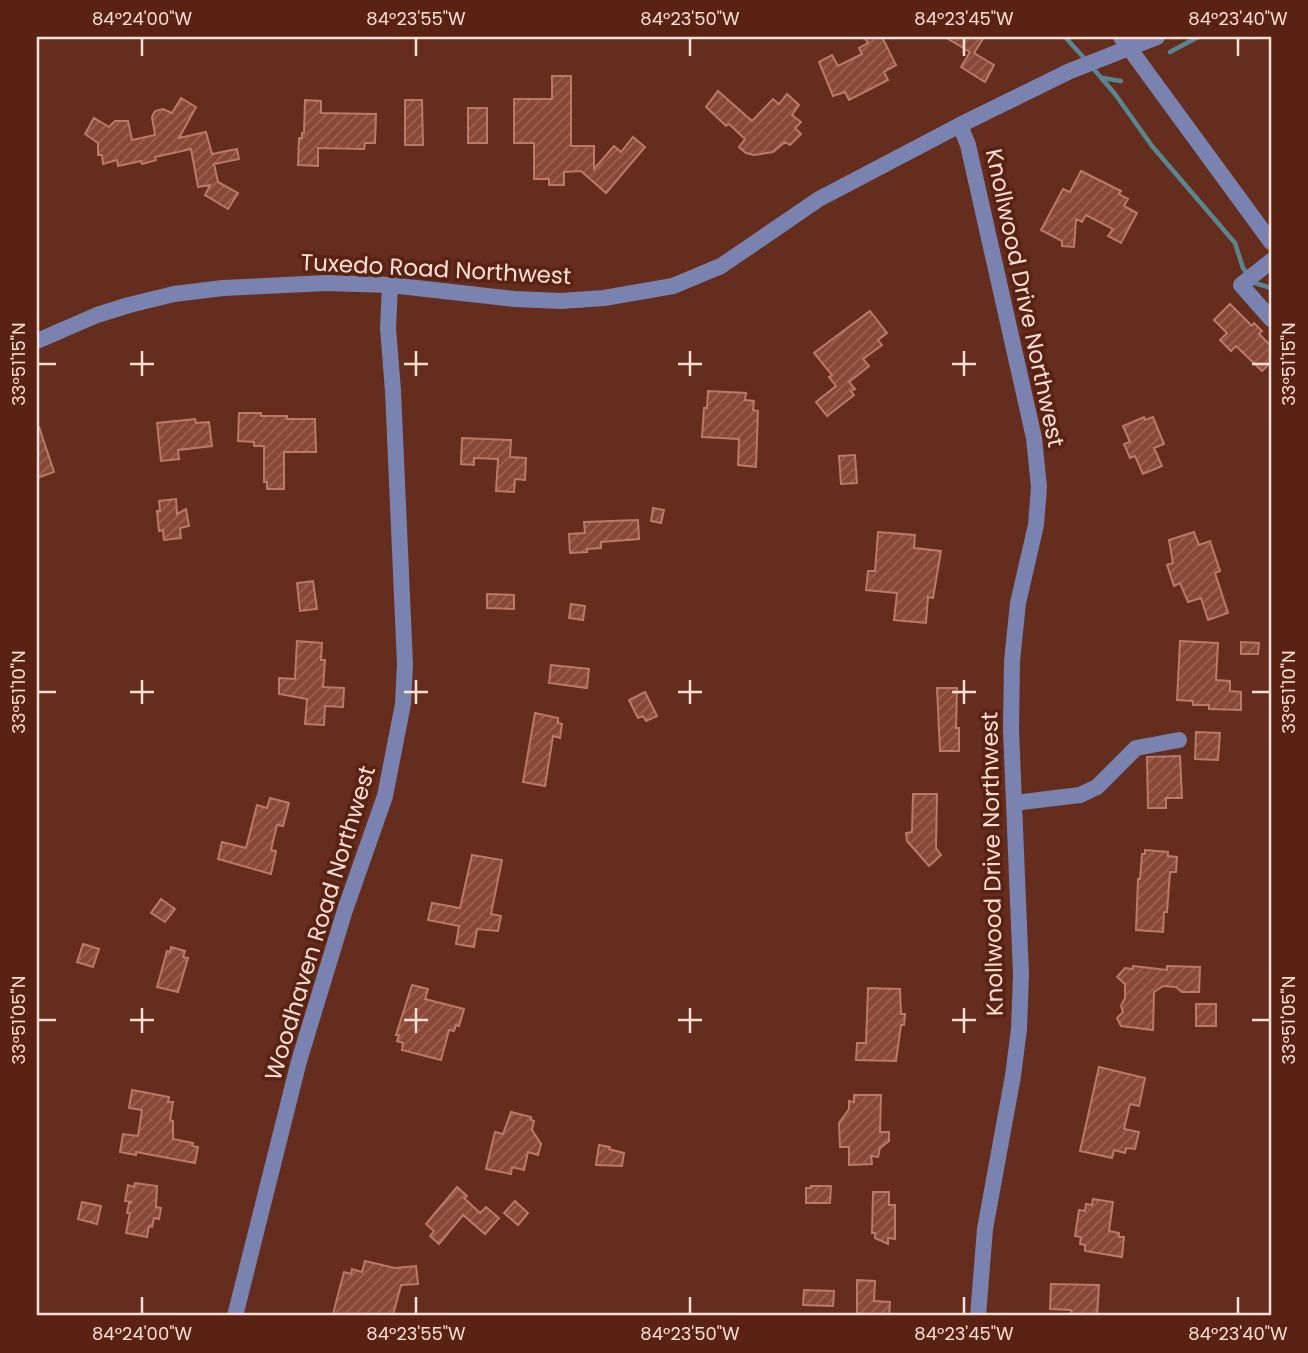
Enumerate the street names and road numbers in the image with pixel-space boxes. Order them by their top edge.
street label: Knollwood Drive Northwest [978,146,1072,450]
street label: Tuxedo Road Northwest [300,246,572,292]
street label: Knollwood Drive Northwest [973,712,1011,1016]
street label: Woodhaven Road Northwest [257,762,383,1084]

